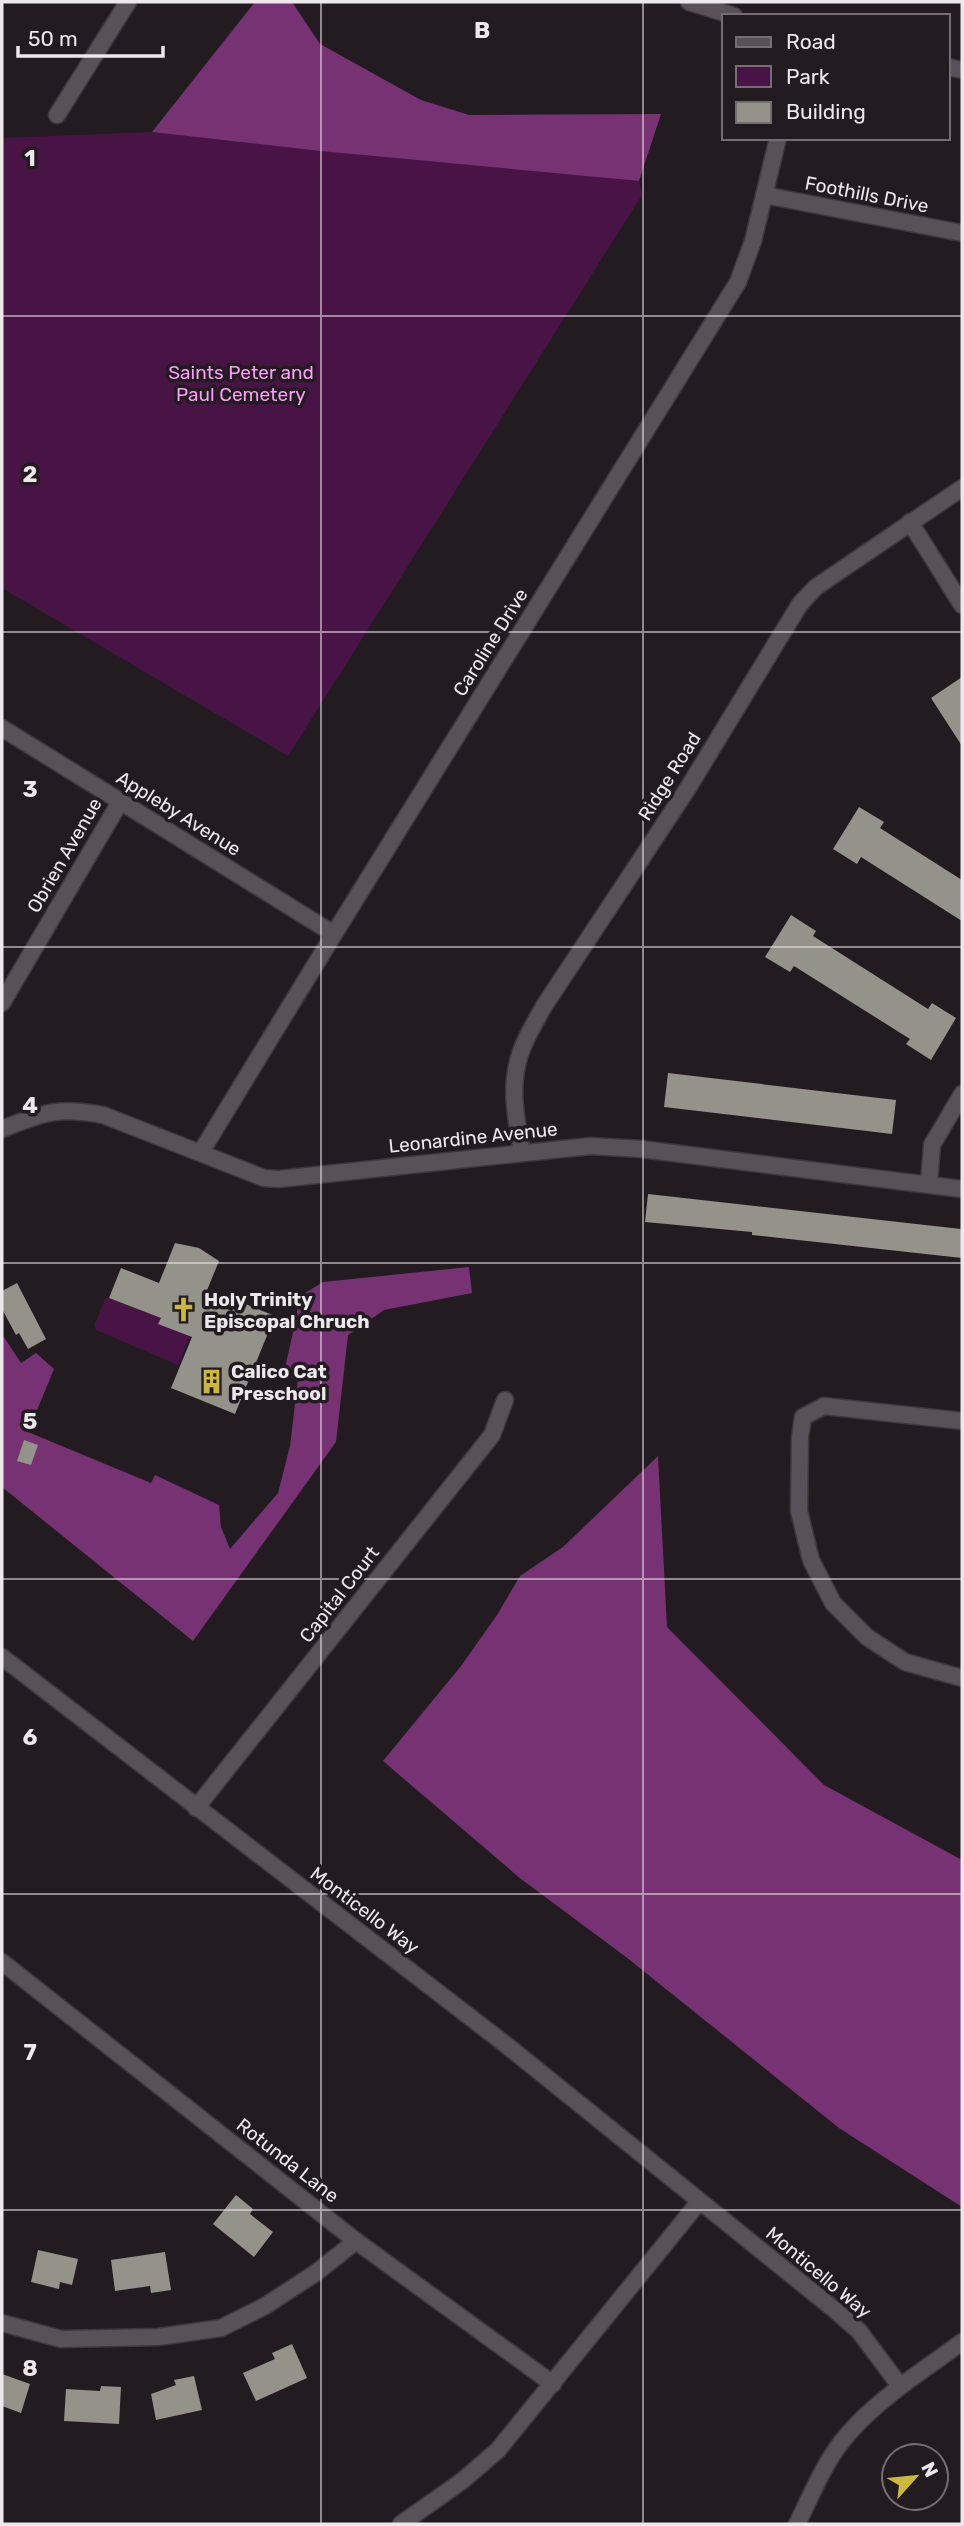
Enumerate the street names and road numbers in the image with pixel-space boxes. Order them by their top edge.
street label: Foothills Drive [803,171,931,218]
street label: Caroline Drive [448,584,533,700]
street label: Ridge Road [633,728,706,825]
street label: Appleby Avenue [112,766,245,861]
street label: Obrien Avenue [22,794,107,917]
street label: Leonardine Avenue [387,1117,559,1158]
street label: Capital Court [295,1541,384,1647]
street label: Monticello Way [306,1862,424,1959]
street label: Rotunda Lane [232,2113,343,2207]
street label: Monticello Way [761,2222,876,2323]

